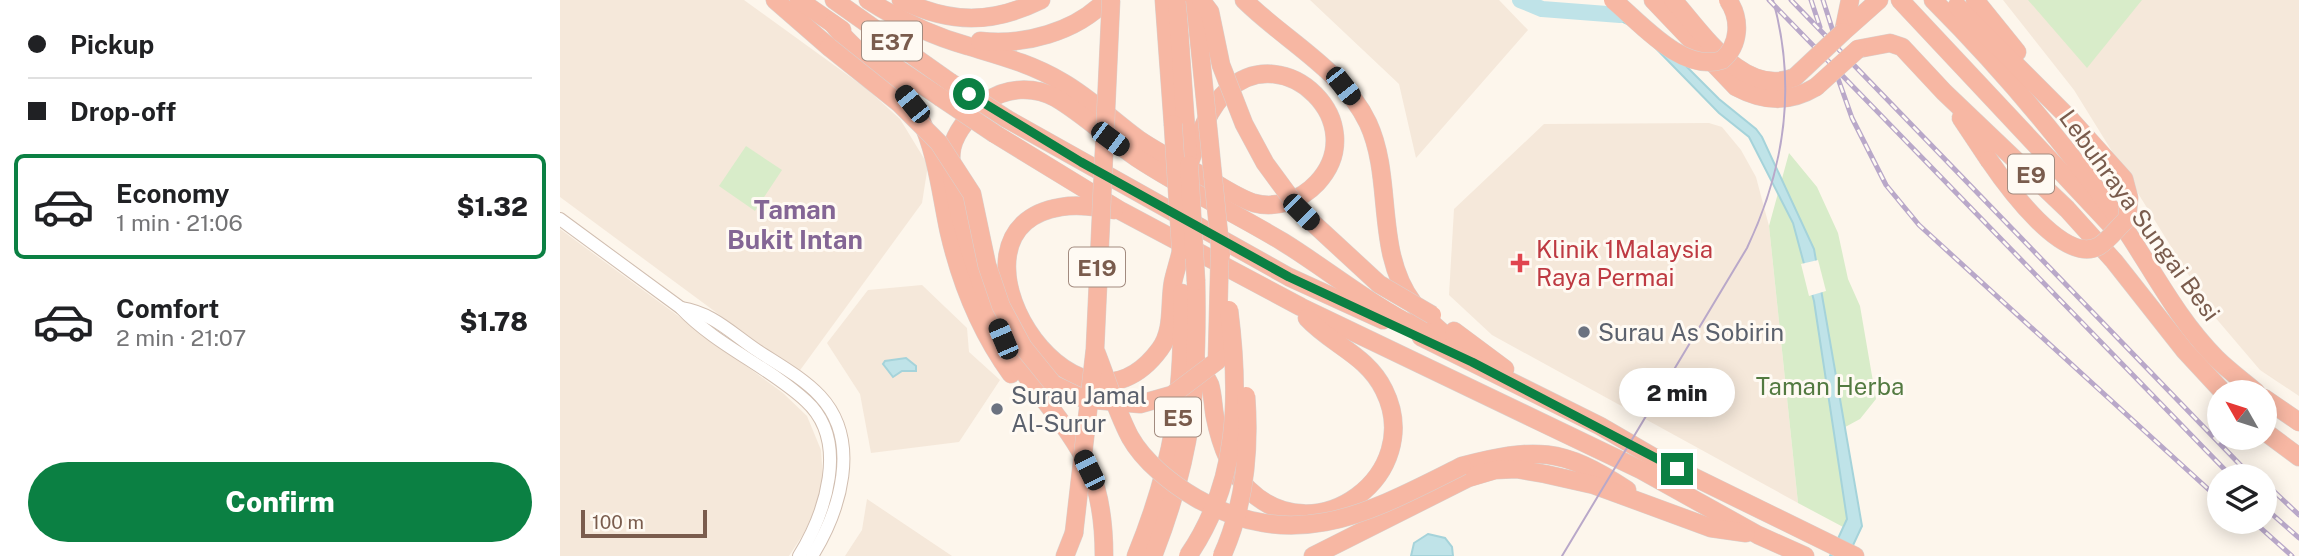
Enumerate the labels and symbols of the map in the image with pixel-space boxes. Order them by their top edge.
road number: E37 [862,22,922,60]
car [1322,63,1365,109]
route start [953,78,985,110]
car [891,81,934,127]
street label: Lebuhraya Sungai Besi [2054,104,2226,326]
car [1087,118,1134,160]
road number: E9 [2008,154,2054,194]
car [1279,190,1324,234]
district label: Taman Bukit Intan [727,194,863,255]
place label: Klinik 1Malaysia Raya Permai [1536,235,1713,291]
road number: E19 [1069,248,1125,286]
marker: Klinik 1Malaysia Raya Permai [1510,253,1530,273]
car [986,316,1021,362]
place label: Surau As Sobirin [1598,318,1784,346]
marker: Surau As Sobirin [1576,324,1592,340]
callout: 2 min [1619,368,1735,416]
park label: Taman Herba [1756,372,1904,400]
north arrow [2207,380,2277,450]
place label: Surau Jamal Al-Surur [1011,381,1147,437]
road number: E5 [1155,398,1201,436]
marker: Surau Jamal Al-Surur [989,401,1005,417]
car [1071,447,1108,493]
route end [1661,453,1693,485]
scale bar [581,507,707,539]

